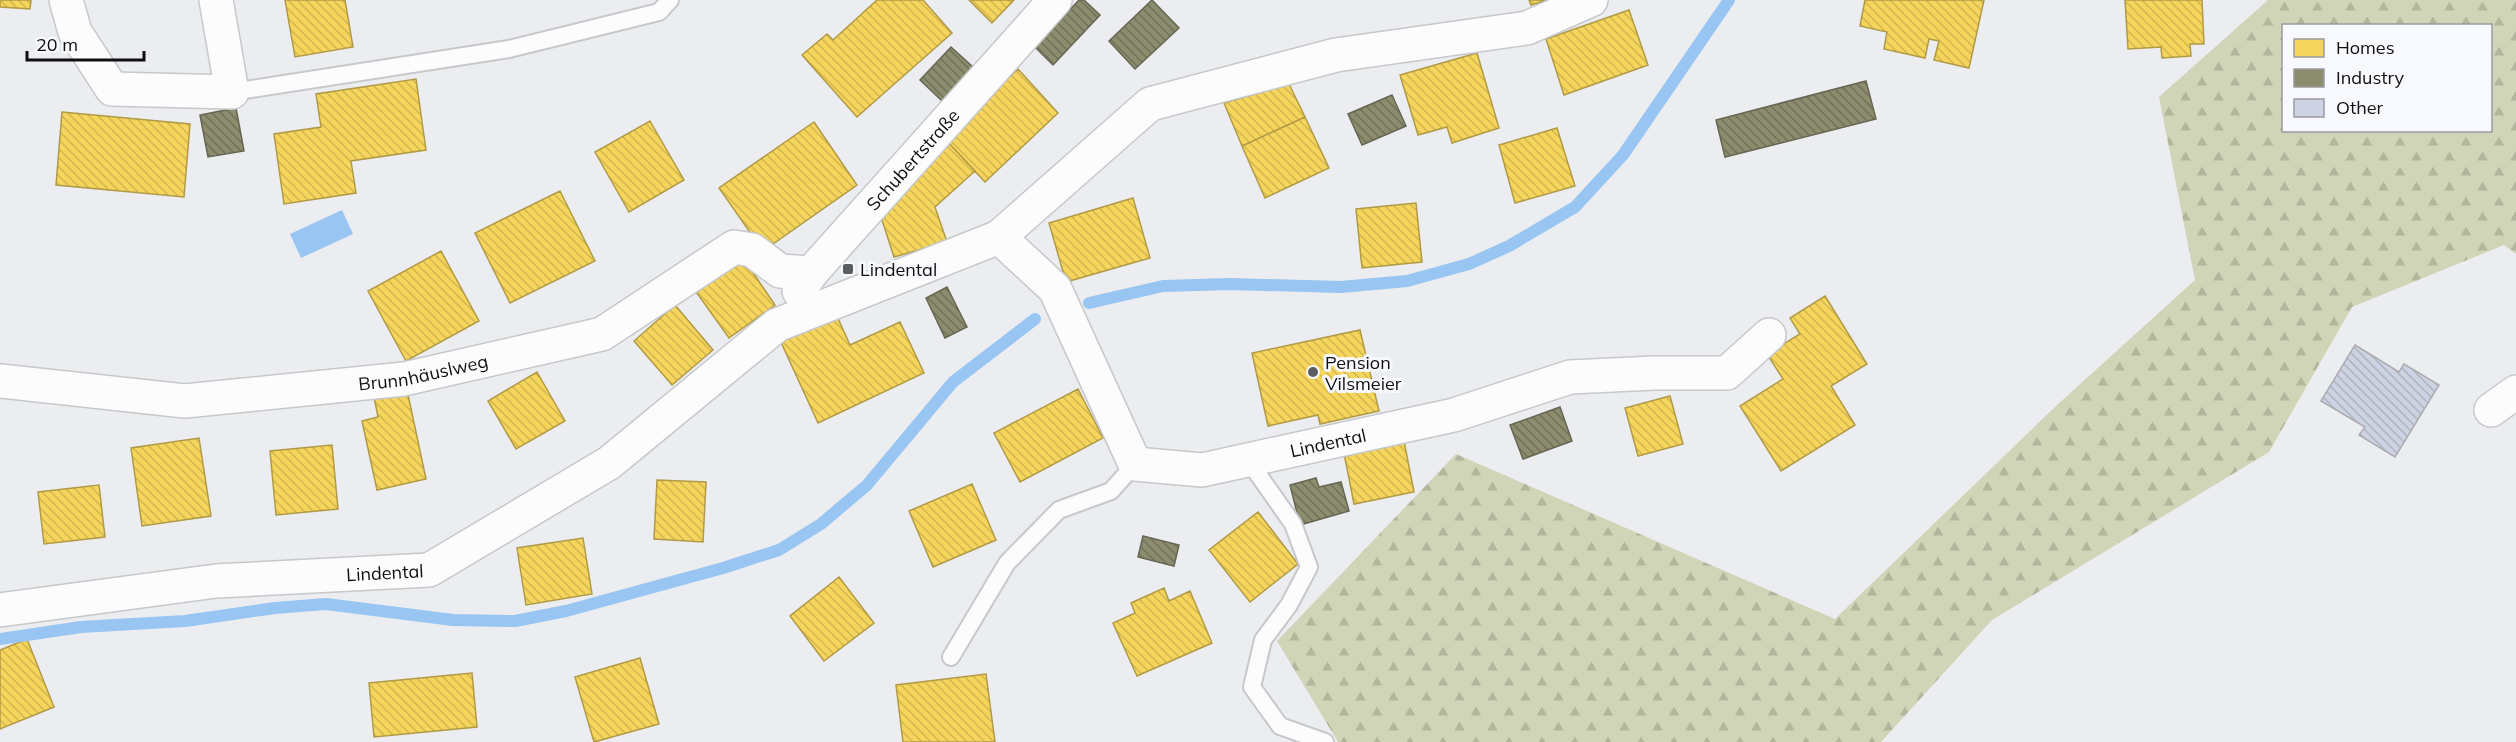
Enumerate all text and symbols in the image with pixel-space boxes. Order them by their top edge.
scale bar [27,24,144,62]
legend [2282,24,2492,132]
text: 20 m [36,33,78,56]
text: Homes [2336,36,2395,59]
text: Industry [2336,66,2405,89]
text: Other [2336,96,2384,119]
street label: Schubertstraße [861,104,964,215]
place label: Lindental [860,258,937,281]
marker: Lindental [841,262,855,276]
street label: Brunnhäuslweg [357,349,490,395]
place label: Pension Vilsmeier [1325,351,1402,395]
marker: Pension Vilsmeier [1306,365,1320,379]
street label: Lindental [1288,423,1368,462]
street label: Lindental [346,559,424,586]

